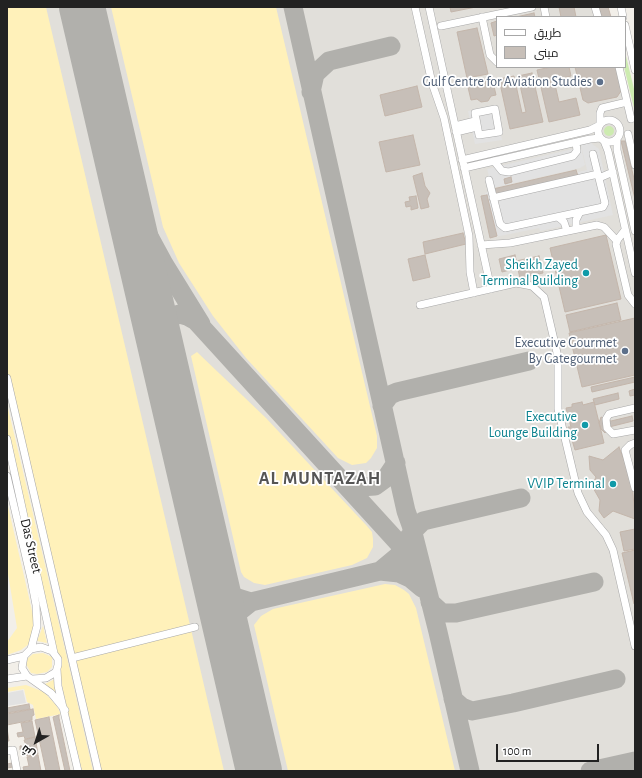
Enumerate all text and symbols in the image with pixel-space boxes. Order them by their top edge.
legend [496,16,626,68]
text: طريق [534,27,561,39]
text: مبنى [534,47,559,59]
place label: Gulf Centre for Aviation Studies [423,74,592,90]
marker: Gulf Centre for Aviation Studies [595,77,605,87]
place label: Sheikh Zayed Terminal Building [481,257,578,290]
marker: Sheikh Zayed Terminal Building [581,268,591,278]
place label: Executive Gourmet By Gategourmet [514,335,617,368]
marker: Executive Gourmet By Gategourmet [620,346,630,356]
place label: Executive Lounge Building [489,409,577,442]
marker: Executive Lounge Building [580,420,590,430]
district label: AL MUNTAZAH [259,468,381,490]
place label: VVIP Terminal [527,476,605,492]
marker: VVIP Terminal [608,479,618,489]
street label: Das Street [17,517,45,575]
north arrow [16,722,56,762]
scale bar [498,736,601,762]
text: ش [19,743,37,760]
text: 100 m [503,745,531,757]

